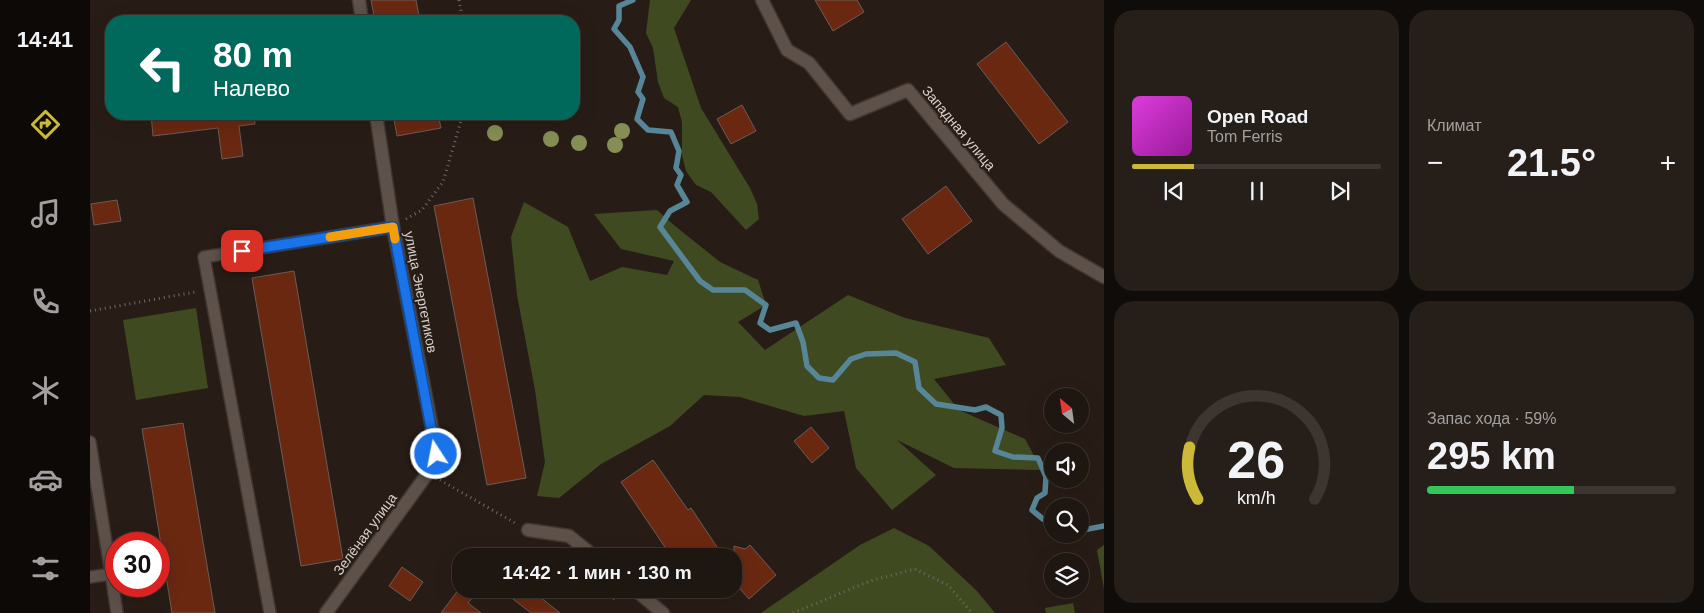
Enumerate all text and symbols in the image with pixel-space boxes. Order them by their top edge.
text: 14:41 [17,27,73,52]
icon: left [130,35,195,100]
text: 80 m [213,35,293,74]
text: Налево [213,76,290,101]
street label: Западная улица [919,83,999,174]
text: Open Road [1207,106,1308,127]
icon: directions [28,107,63,142]
text: Климат [1427,117,1481,134]
text: Tom Ferris [1207,128,1283,145]
text: 21.5° [1507,142,1596,184]
text: − [1427,147,1443,178]
text: + [1660,147,1676,178]
icon: previous [1160,177,1188,205]
icon: pause [1243,177,1271,205]
icon: next [1326,177,1354,205]
icon: music [28,196,63,231]
pin [221,230,263,272]
street label: улица Энергетиков [401,230,441,354]
icon: arrive [228,237,256,265]
icon: phone [28,284,63,319]
icon: climate [28,373,63,408]
north arrow [1044,388,1089,432]
map controls [1044,388,1089,598]
text: Запас хода · 59% [1427,410,1556,427]
position arrow [409,427,461,479]
text: 26 [1228,431,1285,489]
text: 295 km [1427,435,1556,477]
button: sound [1044,443,1089,488]
icon: car [28,462,63,497]
text: km/h [1237,488,1276,508]
street label: Зелёная улица [330,490,400,578]
button: search [1044,498,1089,543]
speed limit sign: 30 [105,532,170,597]
icon: filters [28,551,63,586]
button: layers [1044,553,1089,598]
text: 14:42 · 1 мин · 130 m [502,562,692,583]

